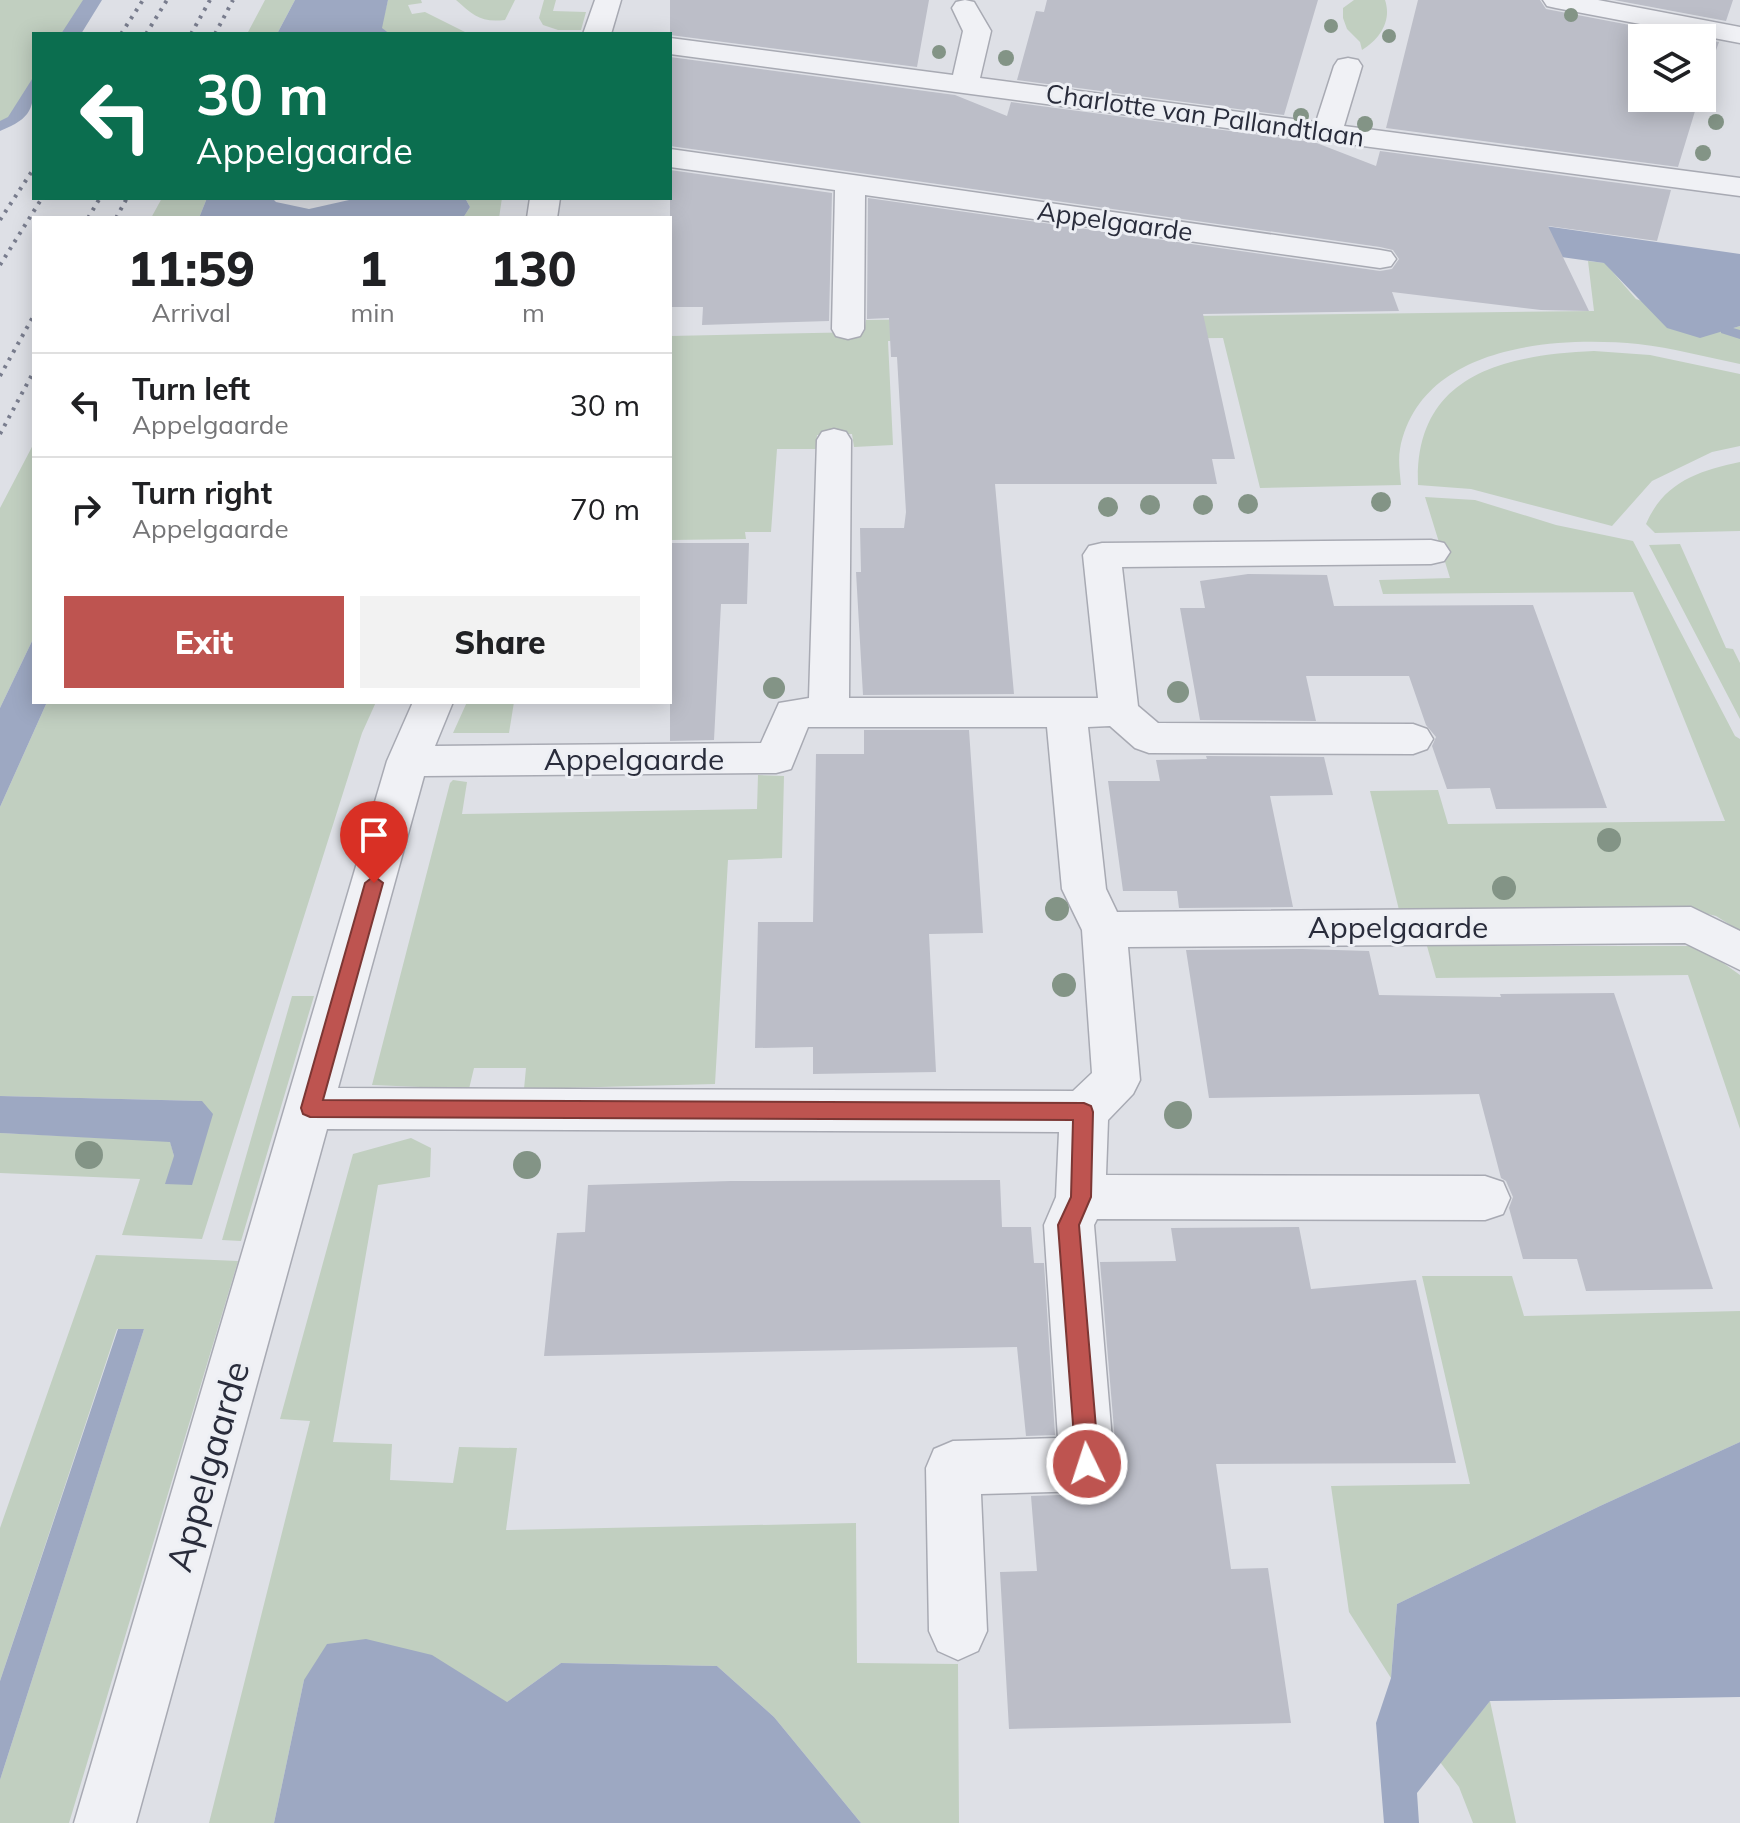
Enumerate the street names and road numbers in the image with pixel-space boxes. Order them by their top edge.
street label: Charlotte van Pallandtlaan [1044,76,1366,154]
street label: Appelgaarde [1035,194,1195,248]
street label: Appelgaarde [544,740,724,778]
street label: Appelgaarde [1308,908,1488,946]
street label: Appelgaarde [155,1356,259,1576]

